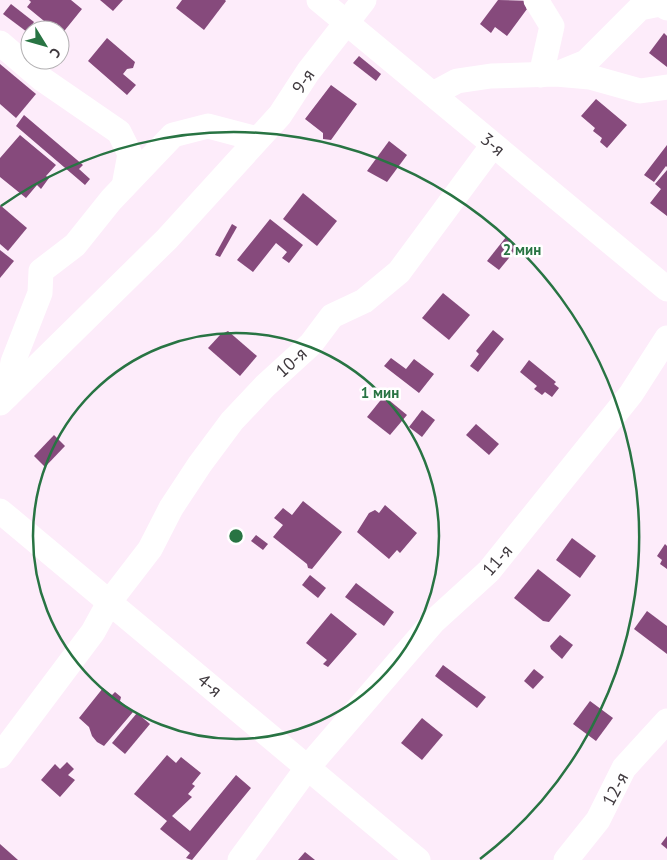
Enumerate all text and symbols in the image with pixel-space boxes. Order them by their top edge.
north arrow [20,20,70,70]
text: С [46,44,65,62]
street label: 9-я [287,64,319,98]
street label: 3-я [476,127,510,161]
text: 2 мин [503,240,541,259]
street label: 10-я [270,342,312,382]
text: 1 мин [361,383,399,402]
centre of rings [227,527,245,545]
street label: 11-я [477,539,517,581]
street label: 4-я [193,668,227,702]
street label: 12-я [597,768,633,810]

